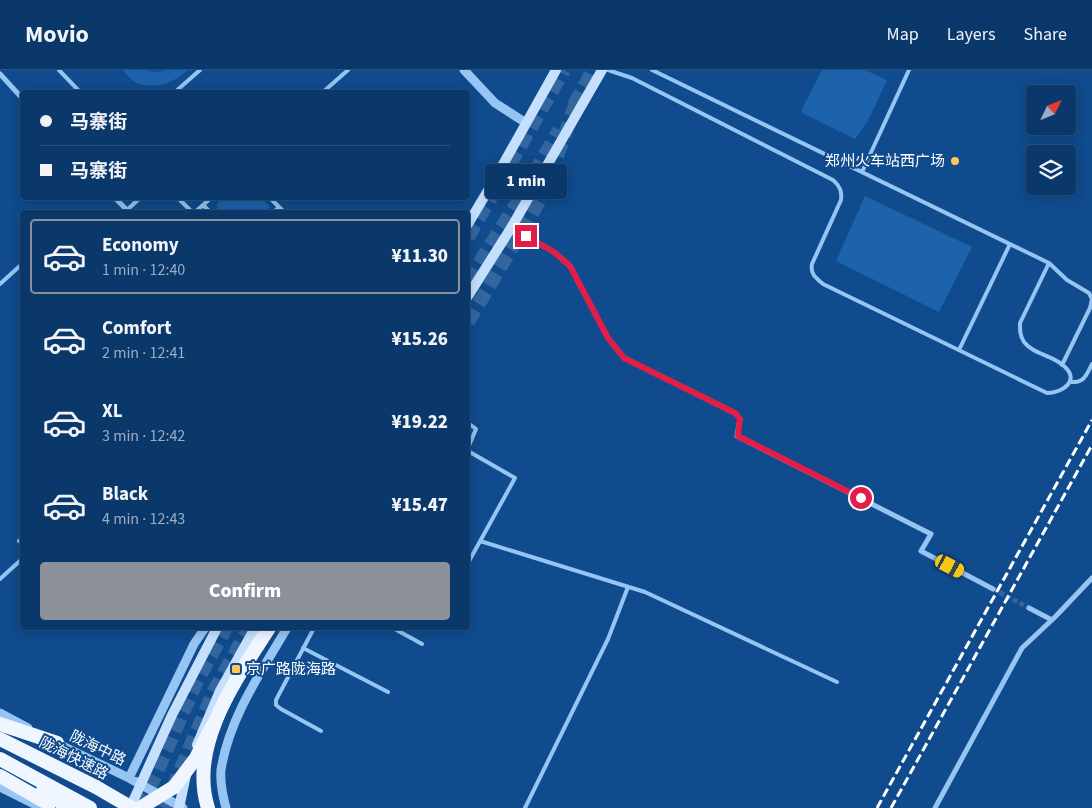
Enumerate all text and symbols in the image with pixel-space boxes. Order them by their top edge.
text: Movio [25,17,89,52]
text: Map [887,22,919,47]
text: Layers [947,22,996,47]
text: Share [1024,22,1067,47]
north arrow [1026,85,1076,135]
map controls [1026,85,1076,195]
text: 马寨街 [70,109,127,136]
button: layers [1026,145,1076,195]
place label: 郑州火车站西广场 [825,151,945,172]
marker: 郑州火车站西广场 [949,155,961,167]
text: 马寨街 [70,158,127,185]
callout: 1 min [485,164,567,198]
text: 1 min [506,170,546,192]
route end [515,225,537,247]
text: Economy [102,232,179,259]
icon: car [42,234,87,279]
text: ¥11.30 [391,243,448,270]
text: 1 min · 12:40 [102,259,185,281]
text: Comfort [102,315,172,342]
icon: car [42,317,87,362]
text: ¥15.26 [391,326,448,353]
text: 2 min · 12:41 [102,342,185,364]
text: XL [102,398,123,425]
icon: car [42,400,87,445]
text: ¥19.22 [391,409,448,436]
text: 3 min · 12:42 [102,425,185,447]
text: Black [102,481,148,508]
icon: car [42,483,87,528]
route start [850,487,872,509]
text: ¥15.47 [391,492,448,519]
text: 4 min · 12:43 [102,508,185,530]
car [933,552,966,580]
button: Confirm [40,562,450,620]
place label: 京广路陇海路 [246,659,336,680]
marker: 京广路陇海路 [230,663,242,675]
street label: 陇海中路 [66,726,129,771]
street label: 陇海快速路 [36,732,112,785]

